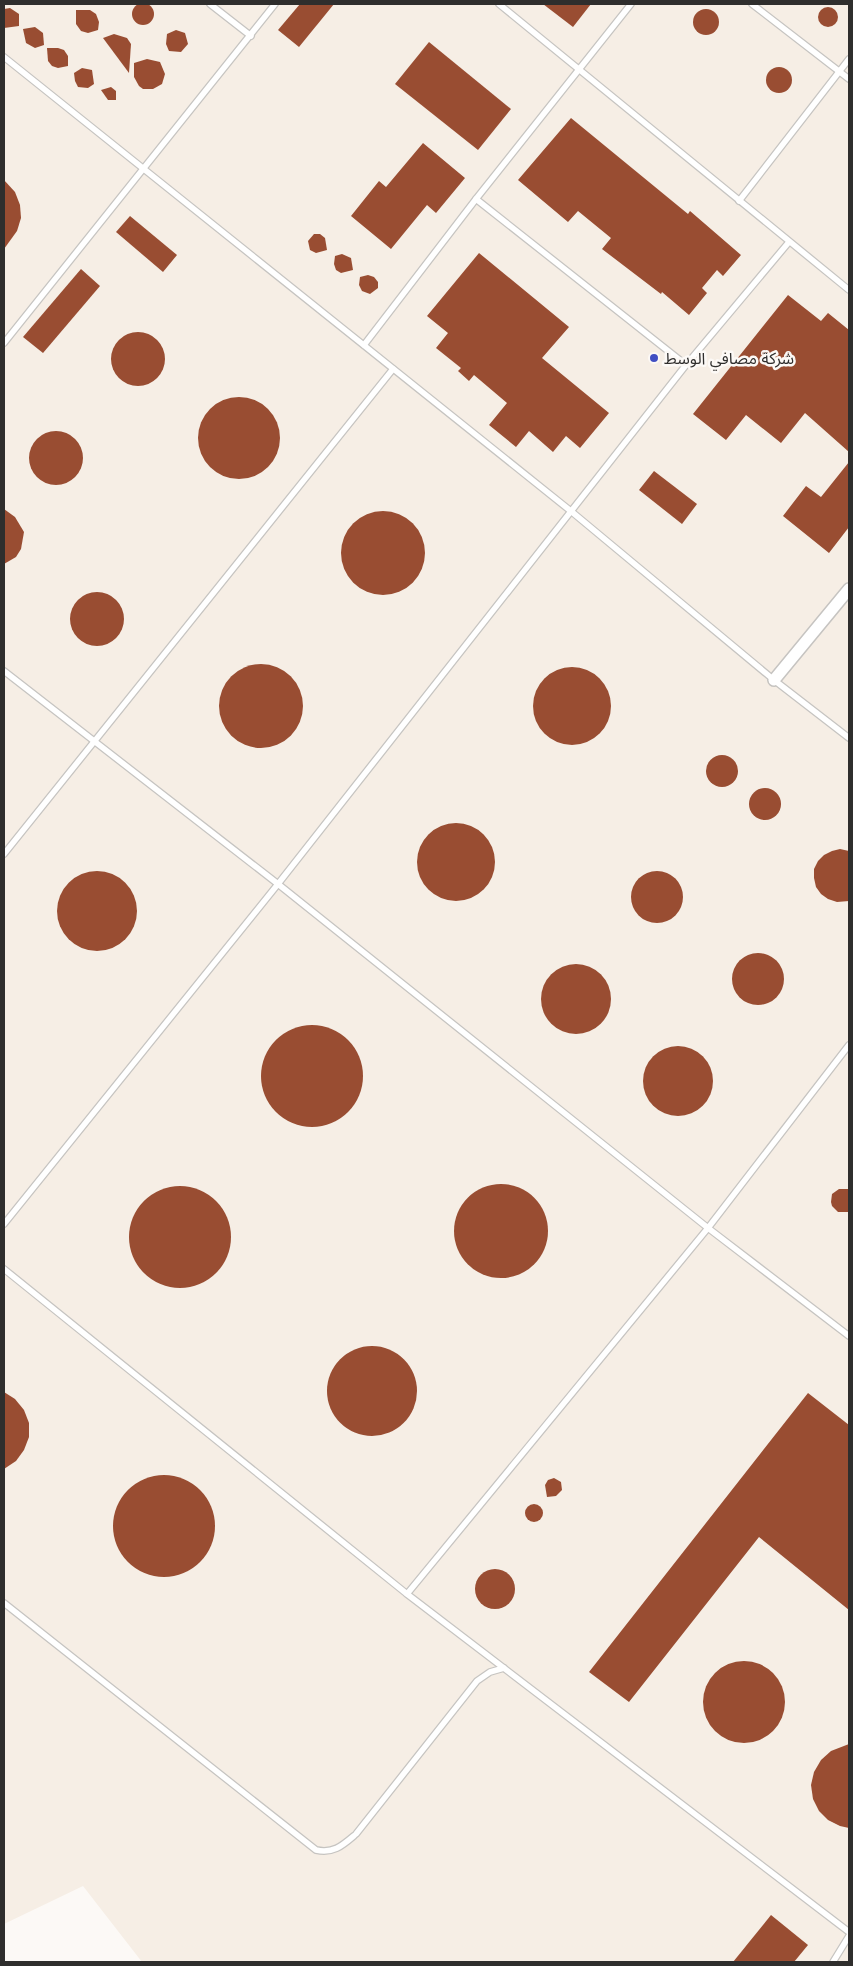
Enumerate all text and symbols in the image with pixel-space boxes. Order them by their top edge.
place label: شركة مصافي الوسط [664,350,794,371]
marker: شركة مصافي الوسط [648,352,660,364]

